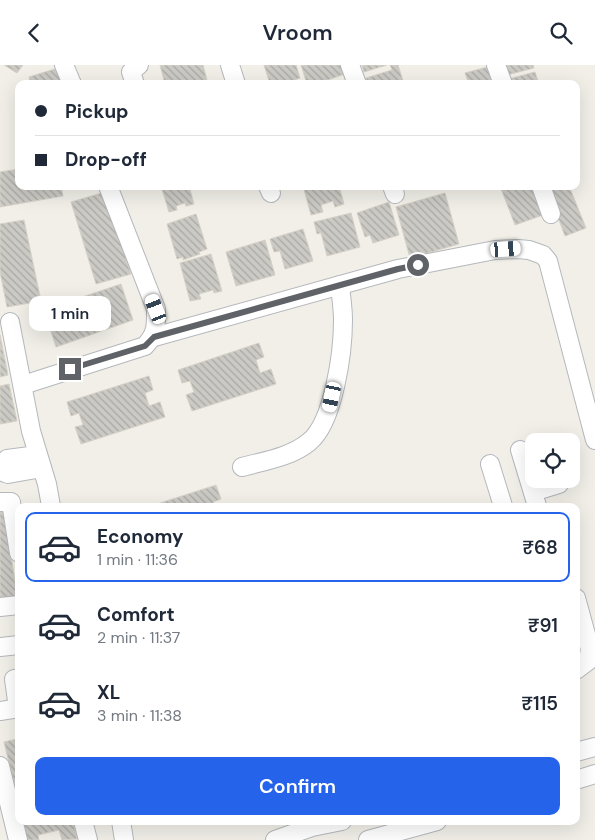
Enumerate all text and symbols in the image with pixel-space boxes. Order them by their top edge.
text: Vroom [262,18,333,47]
icon: back [20,19,48,47]
icon: search [547,19,575,47]
text: Pickup [65,99,129,124]
text: Drop-off [65,147,147,172]
car [490,240,521,258]
route start [407,254,429,276]
car [143,292,168,326]
callout: 1 min [29,297,111,331]
text: 1 min [51,303,89,324]
route end [59,358,81,380]
car [321,381,342,413]
map controls [525,433,580,488]
button: locate [525,433,580,488]
text: Economy [97,524,184,549]
icon: car [37,525,82,570]
text: ₹68 [522,535,558,560]
text: 1 min · 11:36 [97,549,178,570]
text: Comfort [97,602,175,627]
icon: car [37,603,82,648]
text: ₹91 [528,613,558,638]
text: 2 min · 11:37 [97,627,180,648]
text: XL [97,680,120,705]
icon: car [37,681,82,726]
text: ₹115 [521,691,558,716]
text: 3 min · 11:38 [97,705,182,726]
button: Confirm [35,757,560,815]

